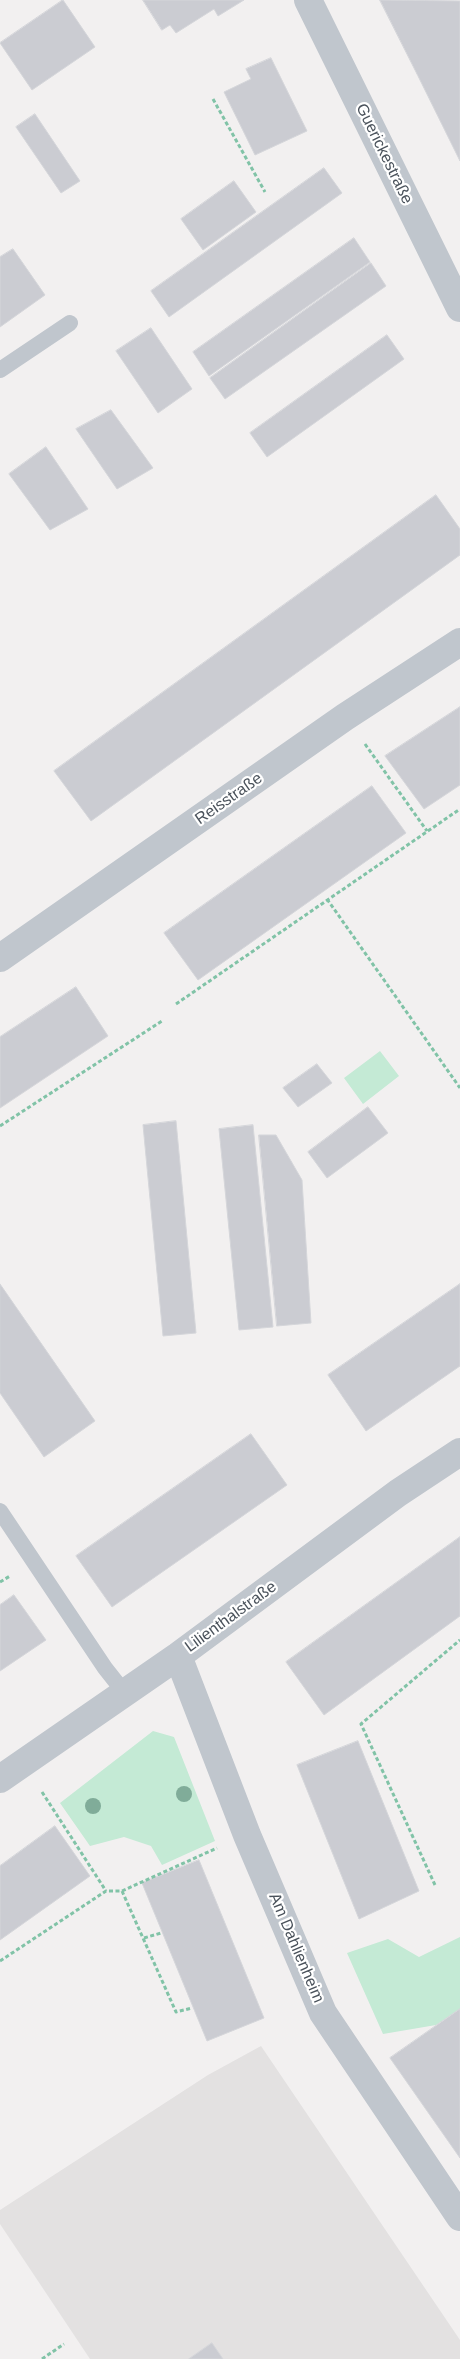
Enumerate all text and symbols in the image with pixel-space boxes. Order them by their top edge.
street label: Guerickestraße [351,101,417,207]
street label: Reisstraße [192,769,266,829]
street label: Lilienthalstraße [181,1577,281,1657]
street label: Am Dahlienheim [264,1890,328,2006]

